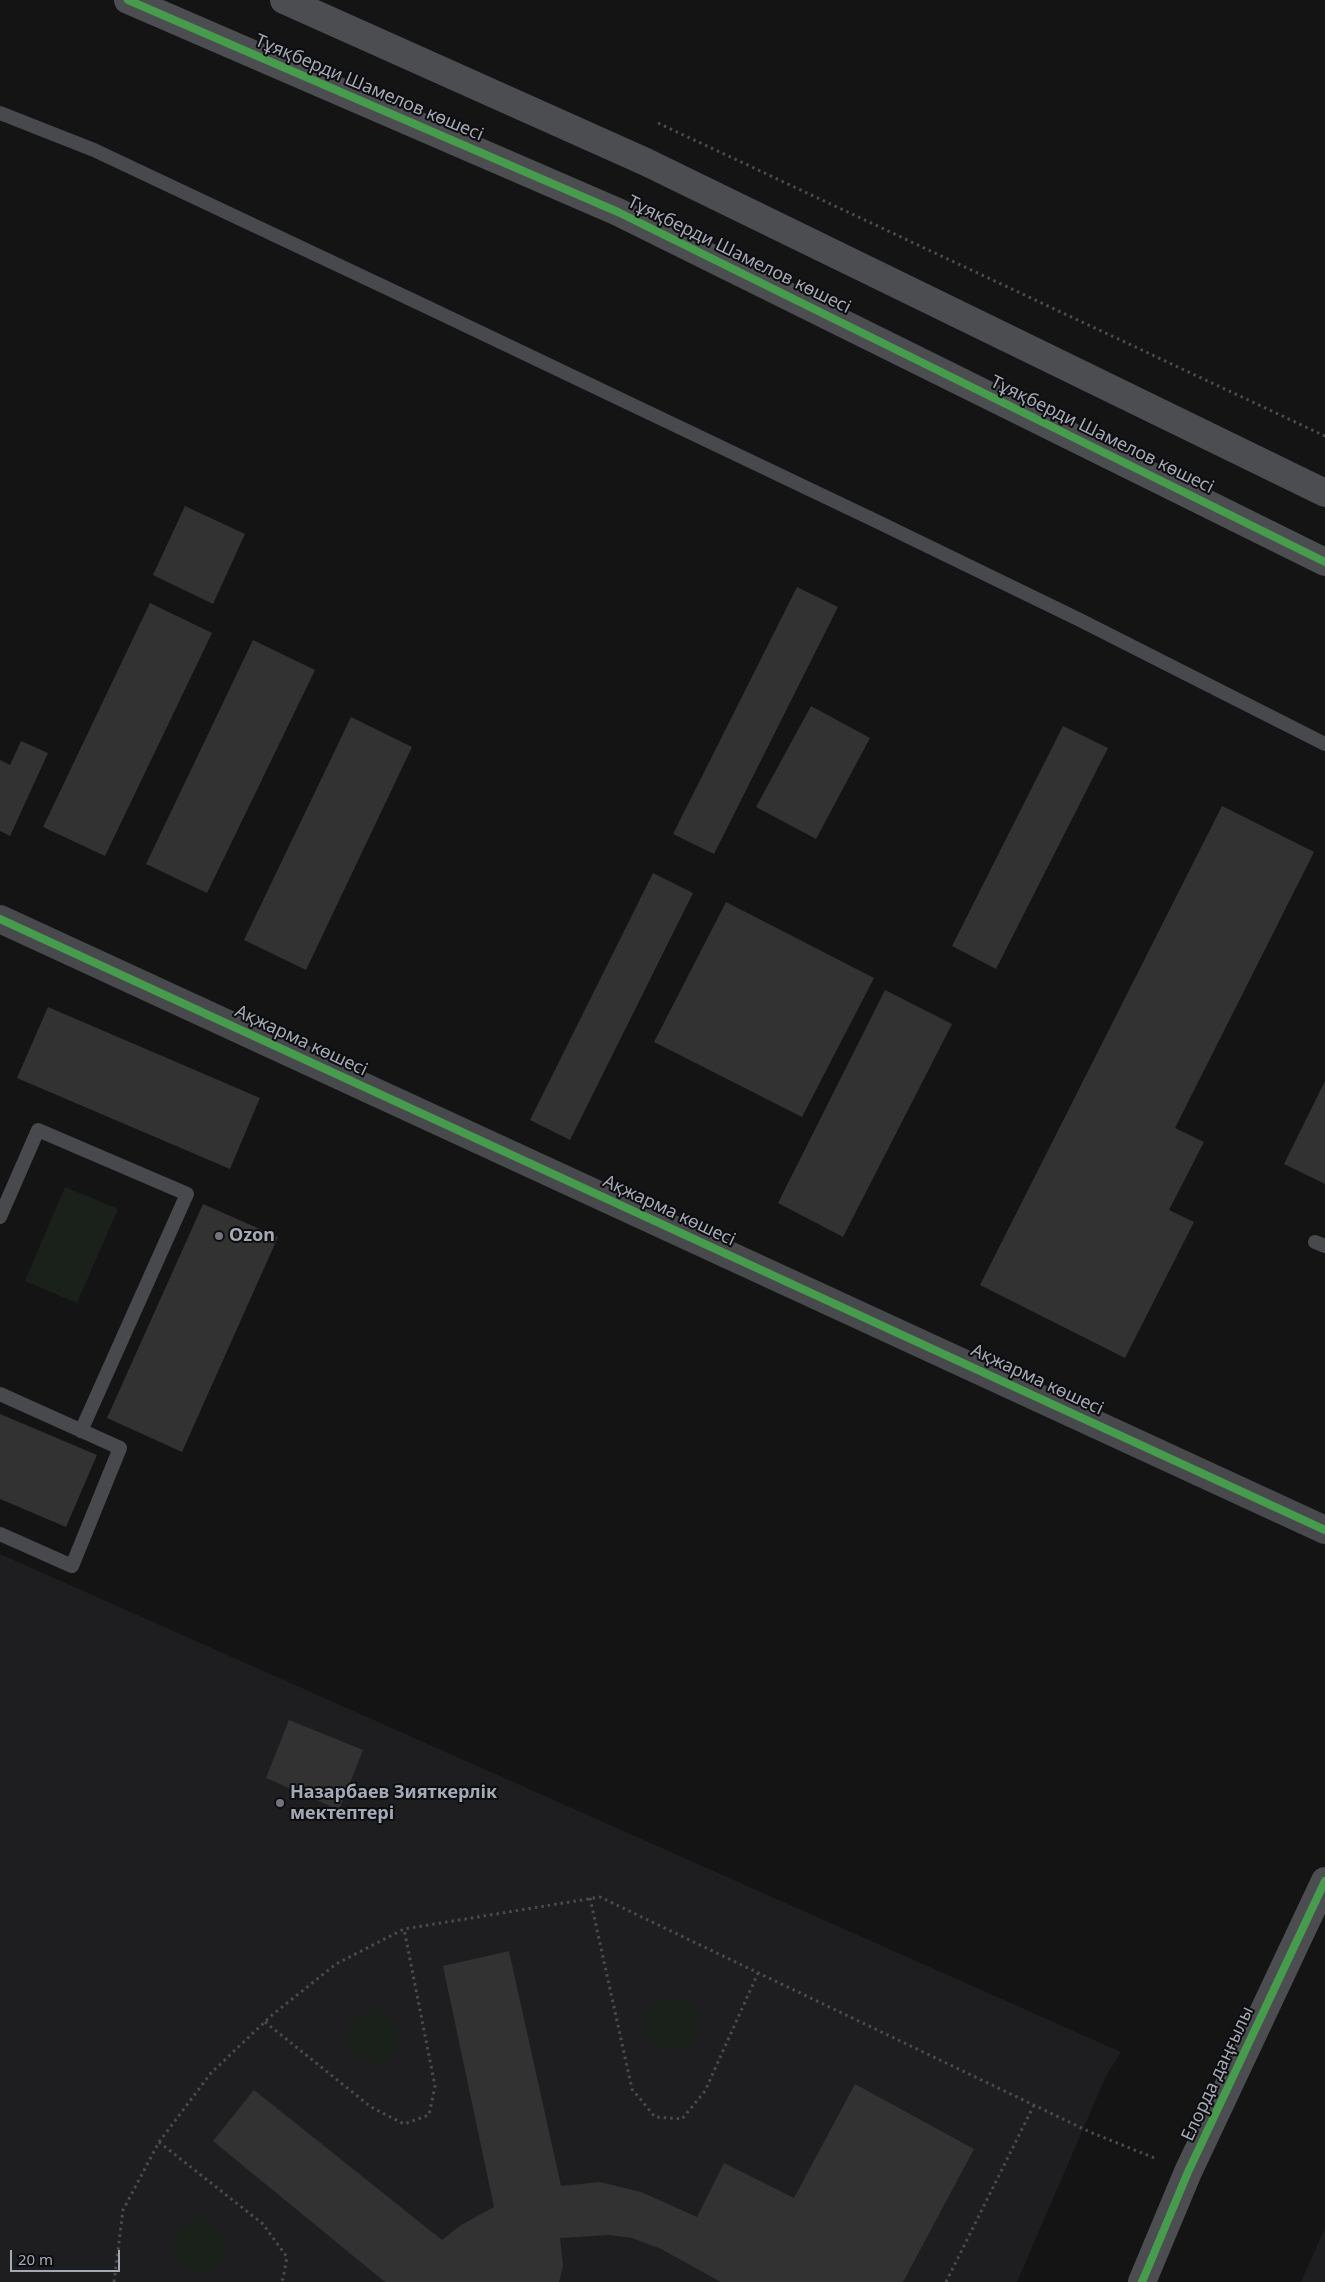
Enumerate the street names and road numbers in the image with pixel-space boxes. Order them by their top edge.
street label: Тұяқберди Шамелов көшесі [252,30,486,146]
street label: Тұяқберди Шамелов көшесі [624,191,854,319]
street label: Тұяқберди Шамелов көшесі [987,371,1217,499]
street label: Ақжарма көшесі [231,1001,371,1081]
street label: Ақжарма көшесі [599,1171,739,1251]
street label: Ақжарма көшесі [967,1340,1107,1420]
street label: Елорда даңғылы [1177,2003,1259,2145]

